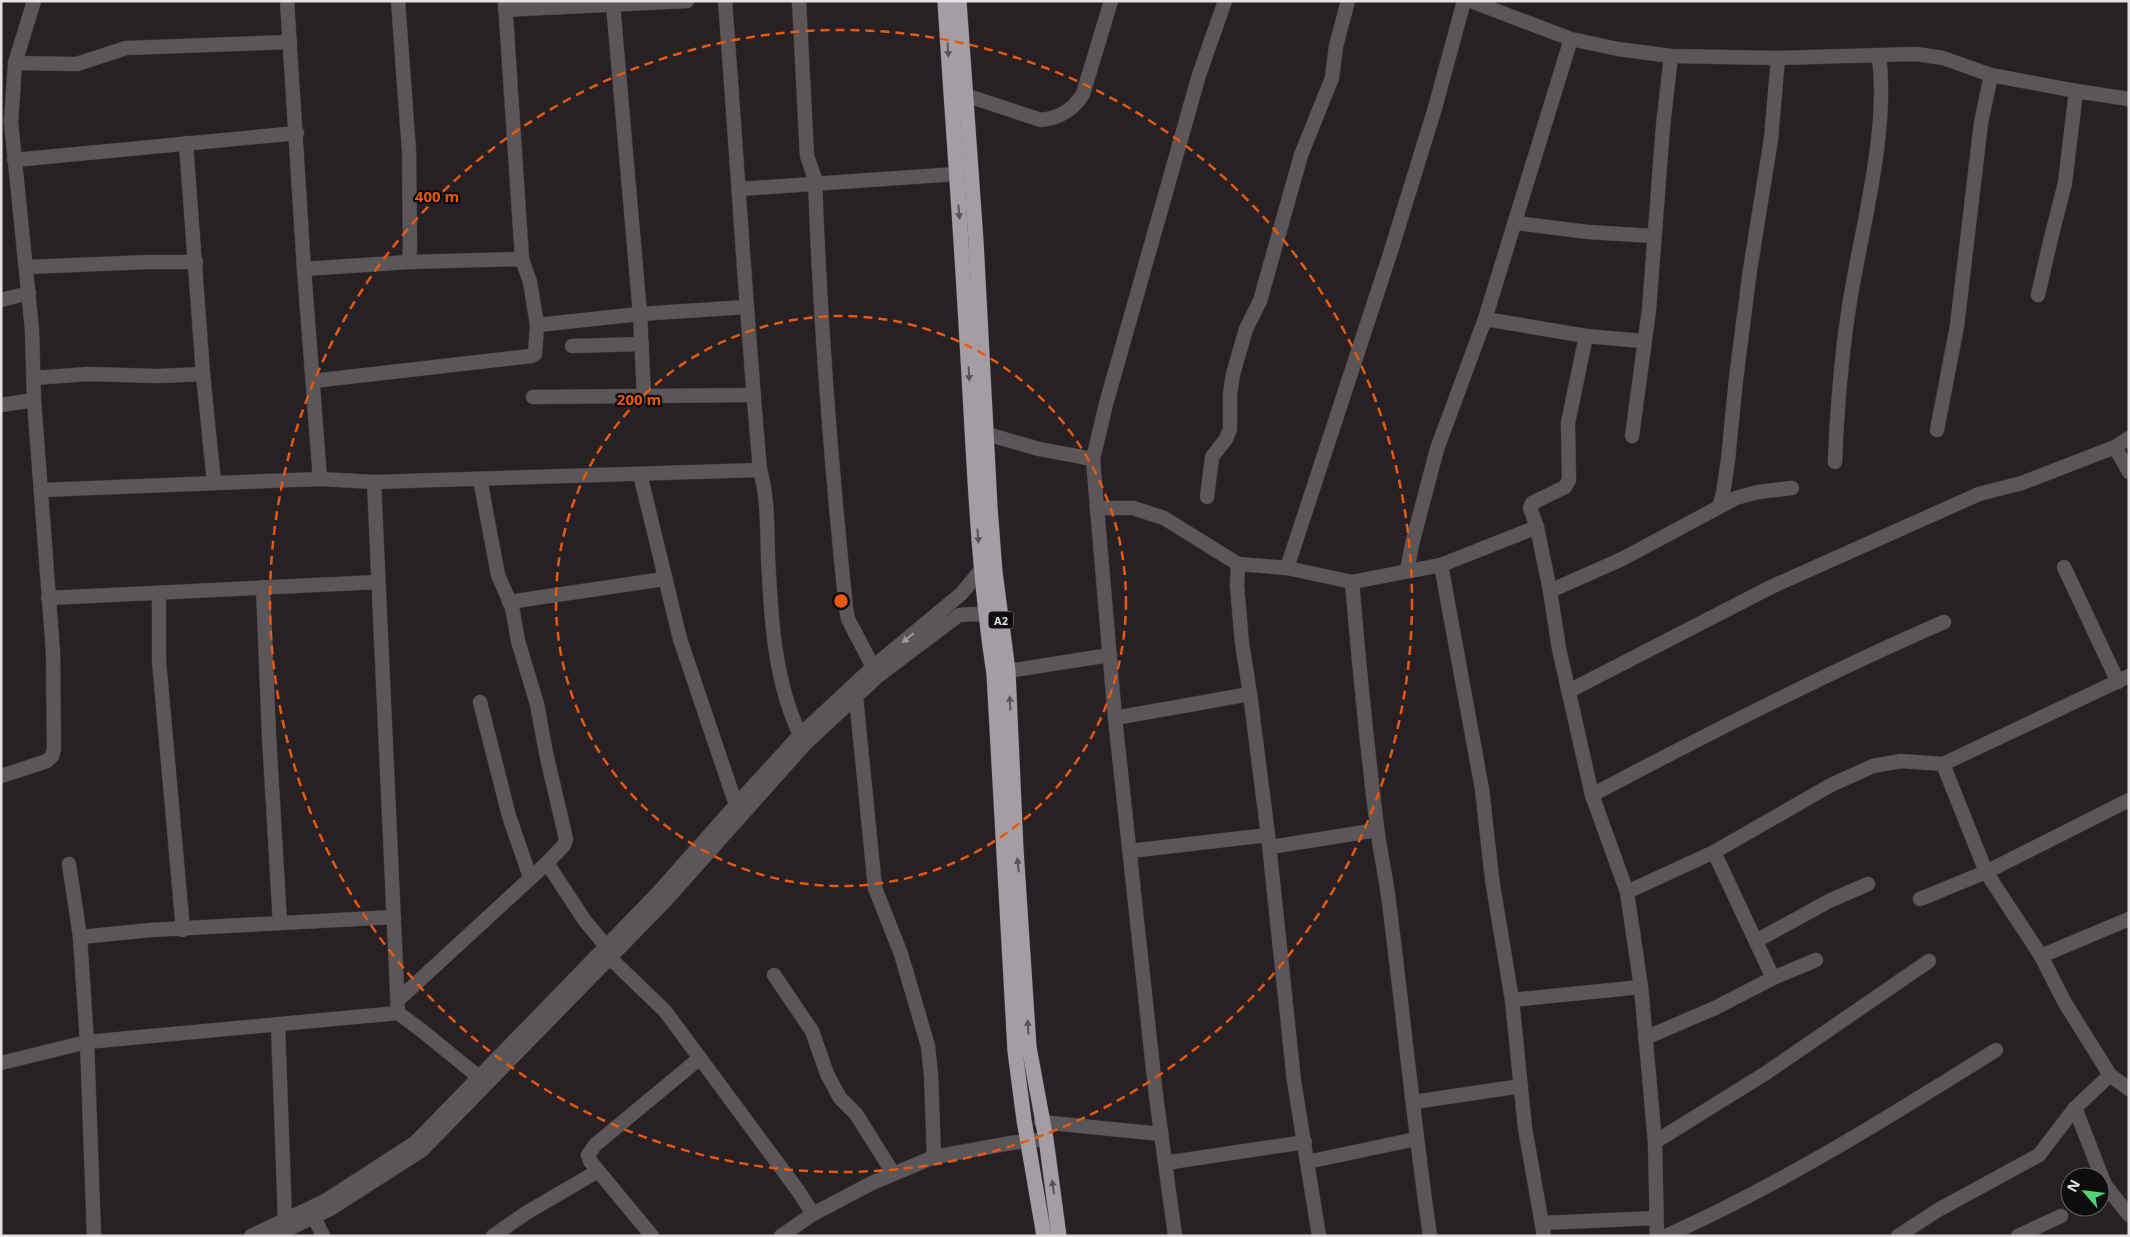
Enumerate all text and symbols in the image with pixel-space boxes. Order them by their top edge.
one-way arrow [944,42,952,58]
text: 400 m [415,186,459,206]
one-way arrow [956,204,964,220]
one-way arrow [966,366,974,382]
text: 200 m [617,389,661,409]
one-way arrow [975,529,983,545]
centre of rings [832,592,850,610]
road number: A2 [988,612,1014,628]
one-way arrow [902,632,915,643]
one-way arrow [1005,694,1013,710]
one-way arrow [1013,857,1021,873]
one-way arrow [1023,1019,1031,1035]
north arrow [2060,1167,2110,1217]
text: N [2062,1176,2084,1195]
one-way arrow [1048,1179,1056,1195]

